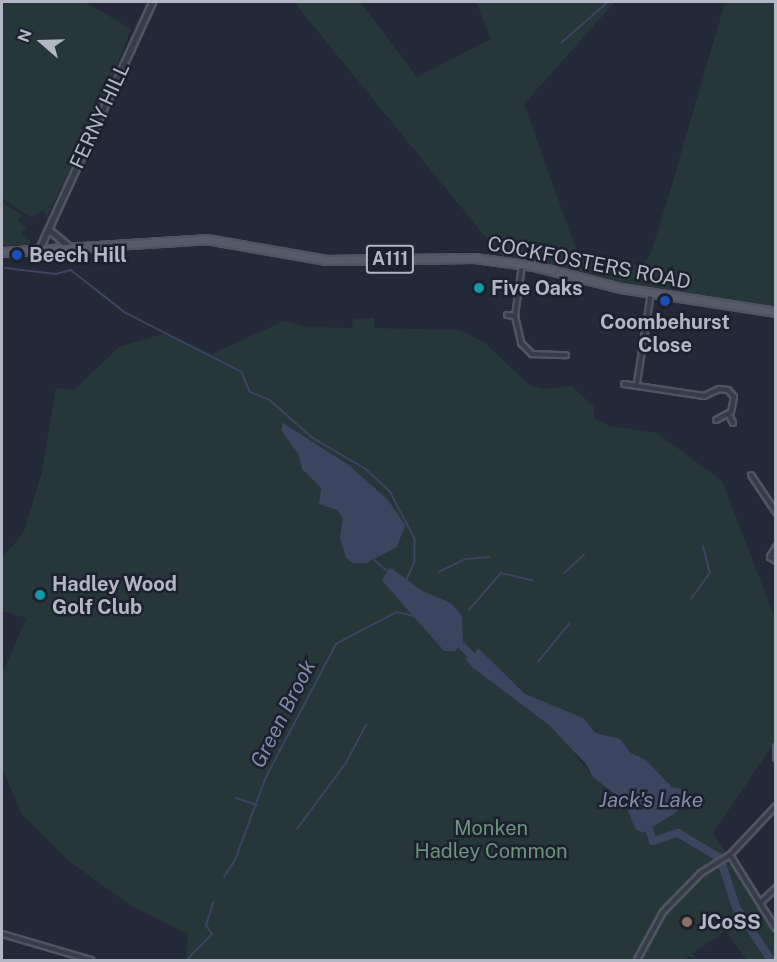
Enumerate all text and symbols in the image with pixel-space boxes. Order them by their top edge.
north arrow [12,12,72,72]
text: N [14,27,36,45]
street label: FERNY HILL [65,59,135,173]
street label: COCKFOSTERS ROAD [485,232,693,294]
place label: Beech Hill [29,243,127,267]
road number: A111 [364,244,416,274]
marker: Beech Hill [10,248,24,262]
place label: Five Oaks [491,276,583,300]
marker: Five Oaks [472,281,486,295]
marker: Coombehurst Close [658,294,672,308]
place label: Coombehurst Close [600,310,730,357]
place label: Hadley Wood Golf Club [52,572,177,619]
marker: Hadley Wood Golf Club [33,588,47,602]
water label: Green Brook [245,656,321,772]
water label: Jack's Lake [599,787,703,813]
park label: Monken Hadley Common [414,817,568,864]
place label: JCoSS [699,910,761,934]
marker: JCoSS [680,915,694,929]

